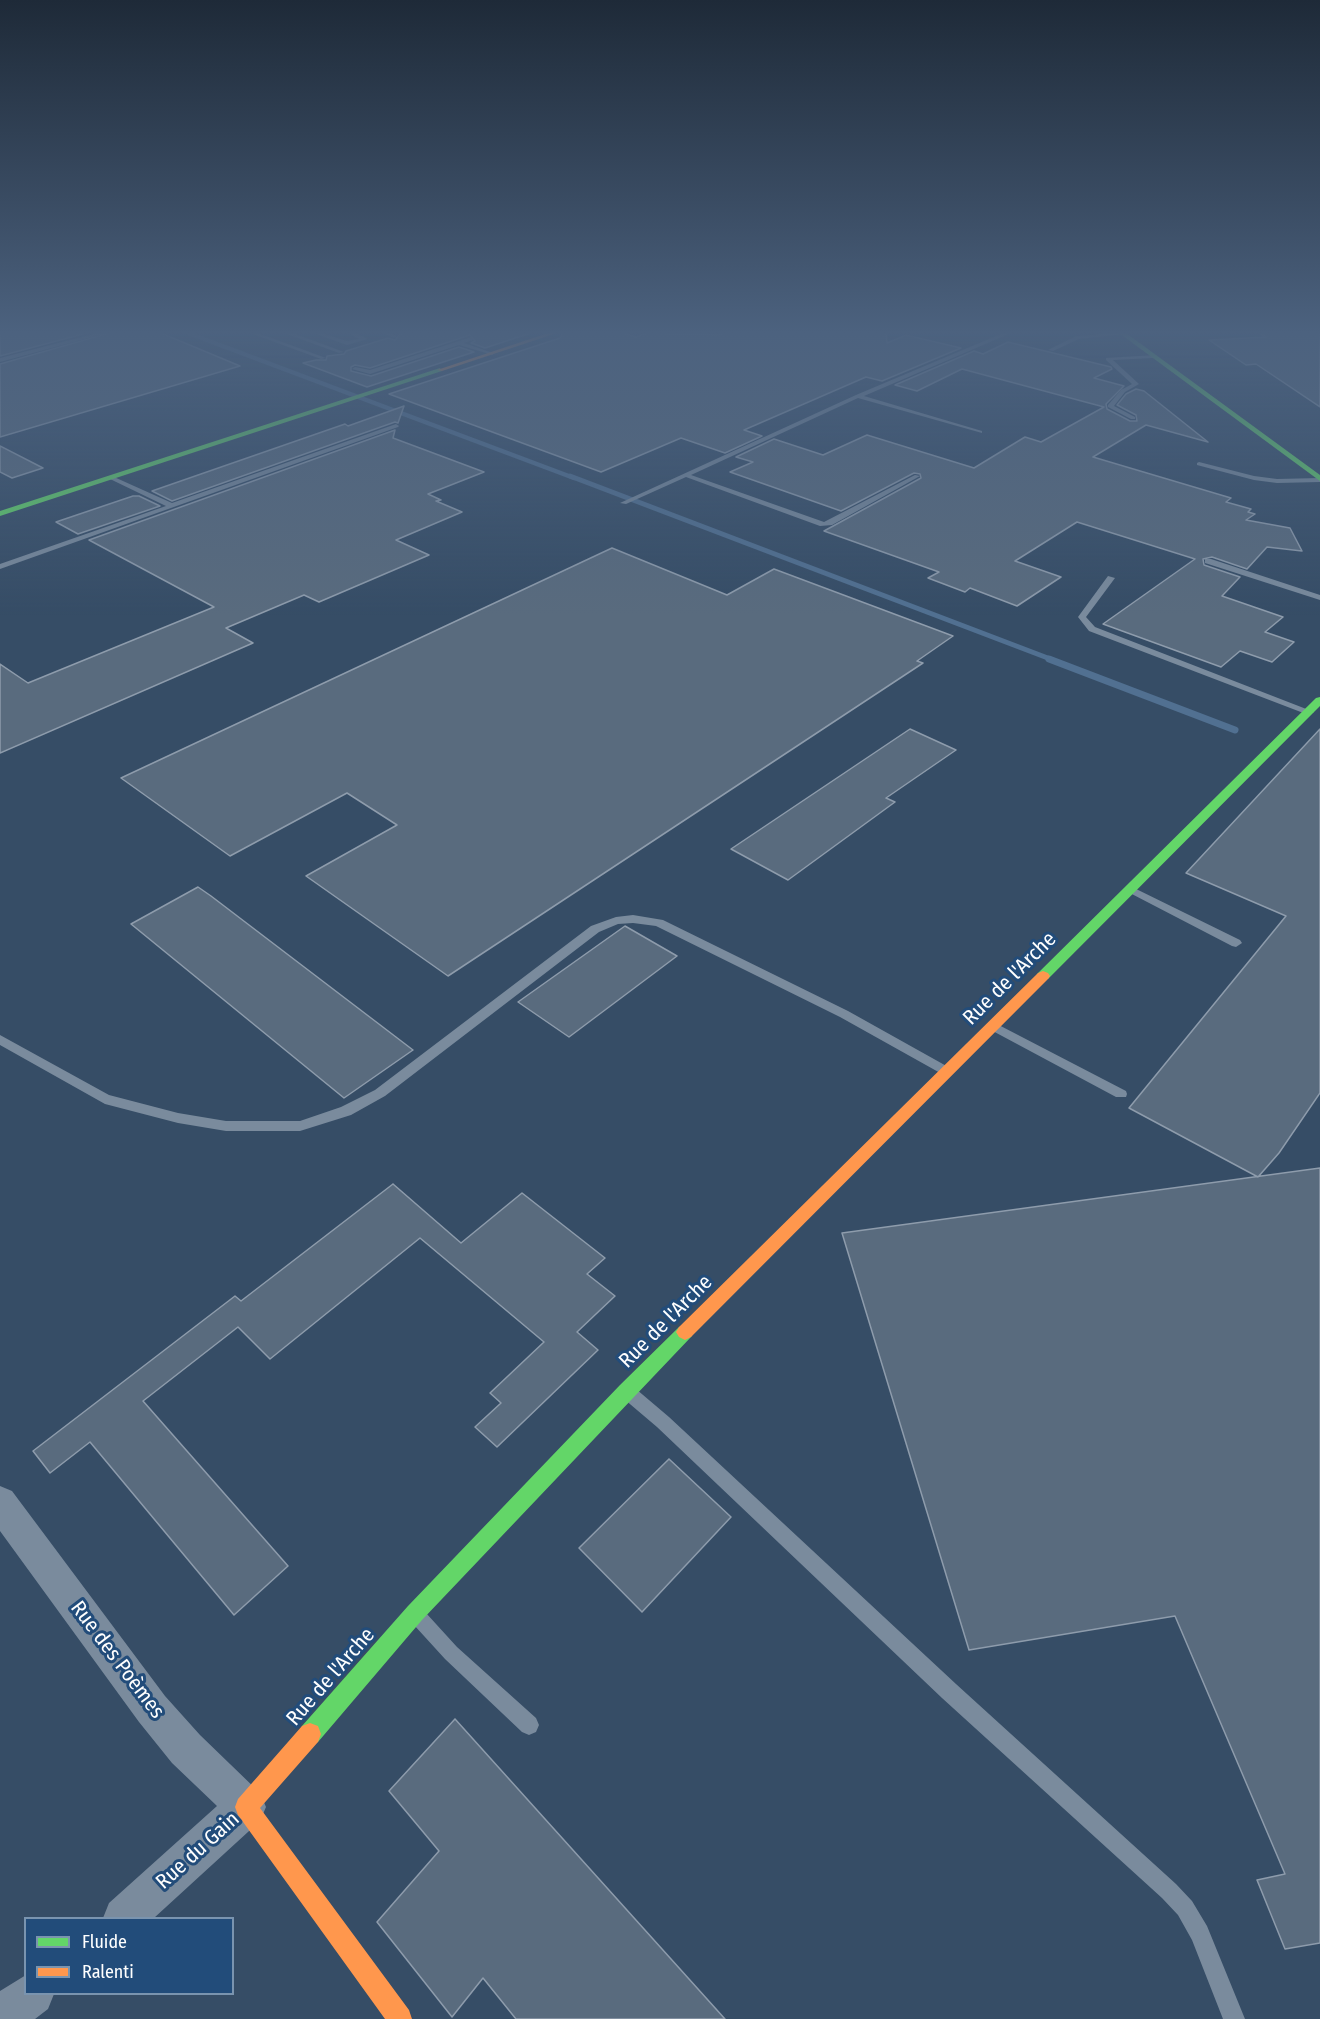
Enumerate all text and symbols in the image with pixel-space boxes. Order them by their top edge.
street label: Rue de l'Arche [958,927,1062,1031]
street label: Rue de l'Arche [614,1270,718,1374]
street label: Rue des Poèmes [65,1596,169,1724]
street label: Rue de l'Arche [282,1623,380,1731]
street label: Rue du Gain [151,1807,245,1895]
legend [24,1917,234,1995]
text: Fluide [82,1931,127,1953]
text: Ralenti [82,1961,134,1983]

